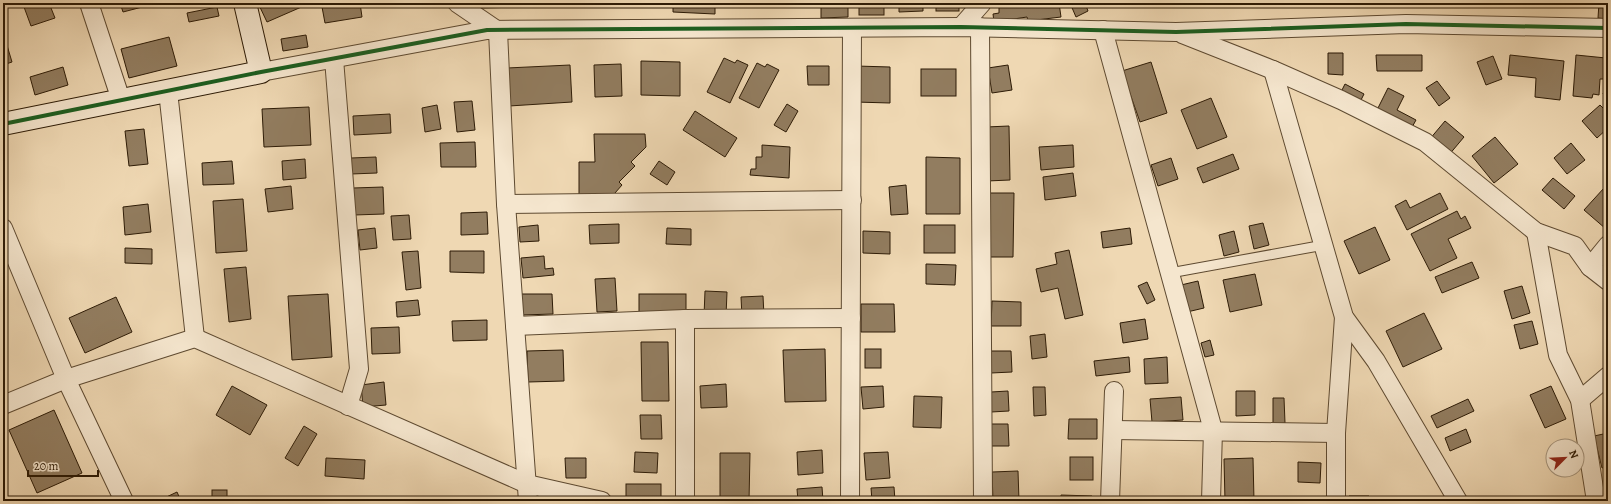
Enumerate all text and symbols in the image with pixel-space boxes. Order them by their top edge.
north arrow [1545,438,1585,478]
text: N [1565,447,1582,461]
scale bar [28,452,98,478]
text: 20 m [34,458,58,474]

